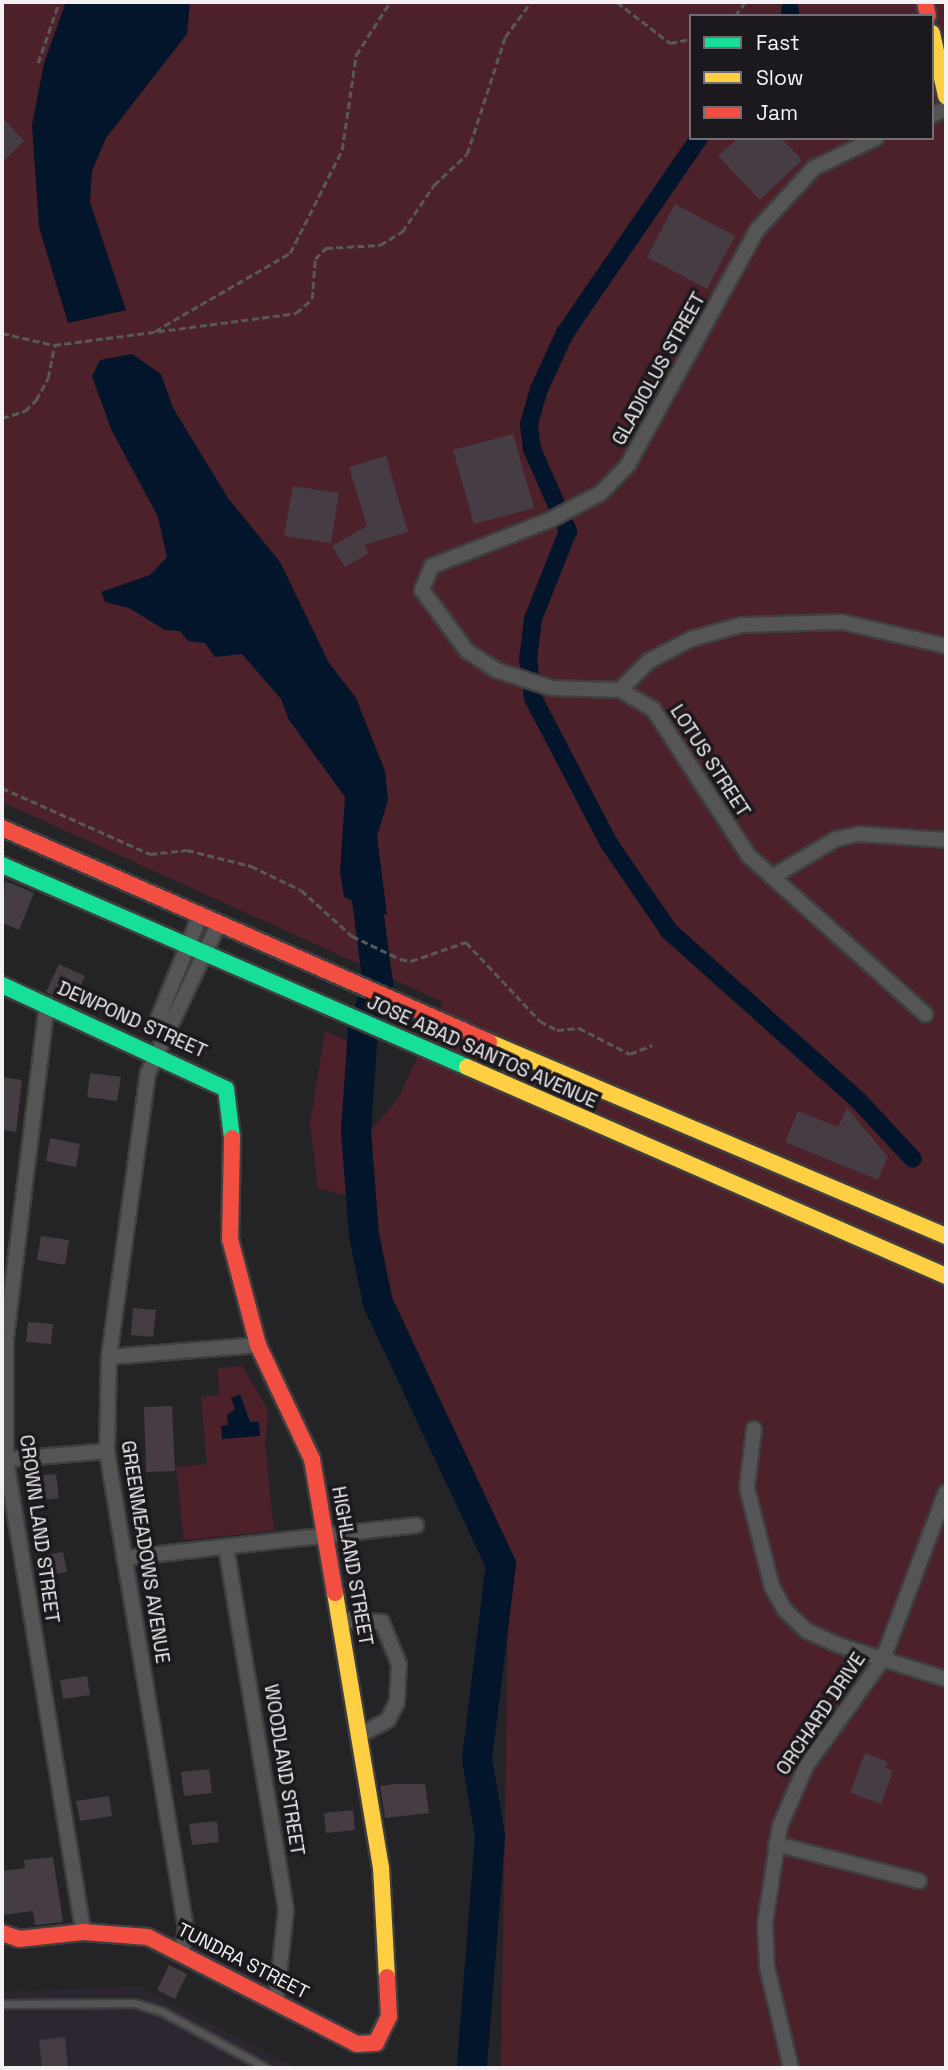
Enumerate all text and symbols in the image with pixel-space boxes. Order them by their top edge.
legend [689,14,934,140]
text: Fast [756,29,800,56]
text: Slow [756,64,804,91]
text: Jam [756,99,798,126]
street label: GLADIOLUS STREET [608,289,710,449]
street label: LOTUS STREET [665,701,755,821]
street label: DEWPOND STREET [54,977,210,1063]
street label: JOSE ABAD SANTOS AVENUE [363,991,601,1113]
street label: CROWN LAND STREET [14,1433,64,1625]
street label: GREENMEADOWS AVENUE [116,1439,174,1665]
street label: HIGHLAND STREET [327,1485,377,1647]
street label: ORCHARD DRIVE [772,1649,870,1779]
street label: WOODLAND STREET [259,1683,309,1857]
street label: TUNDRA STREET [173,1918,313,2004]

